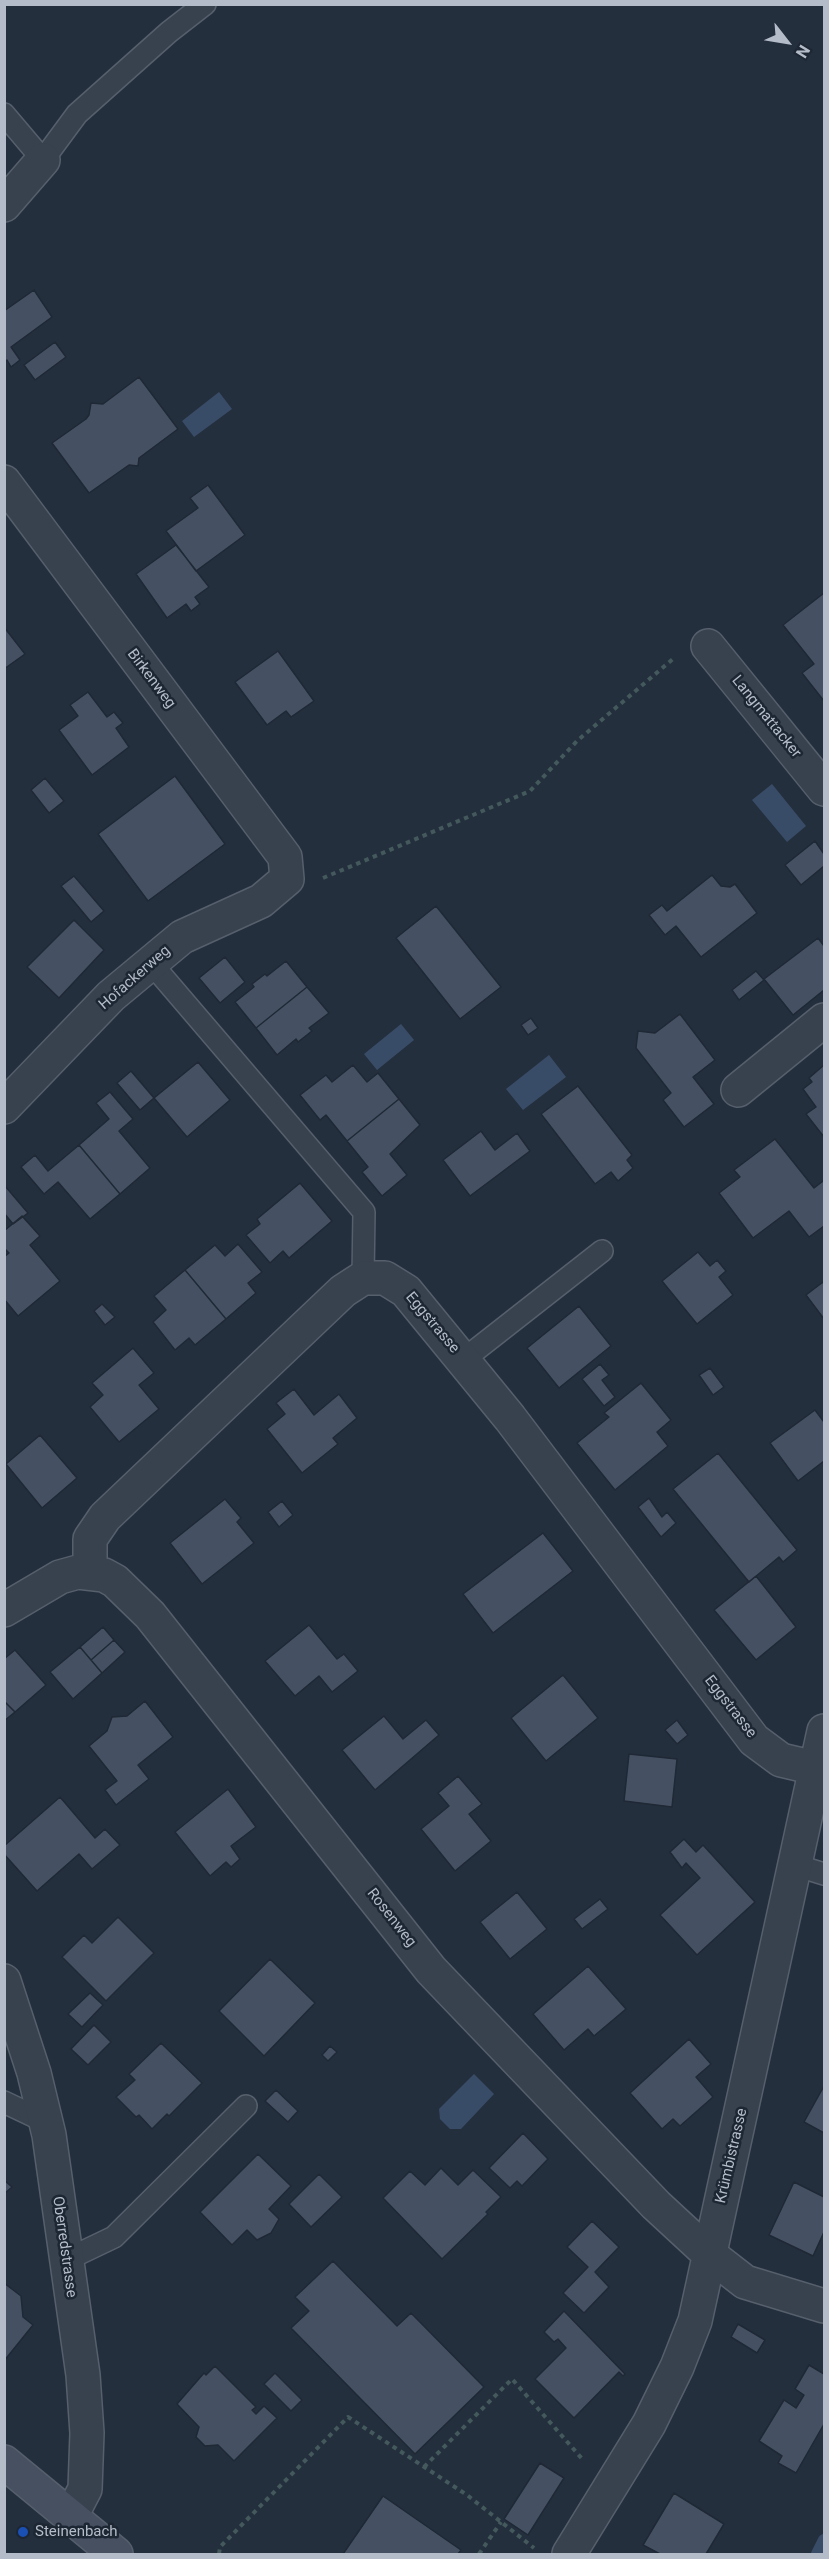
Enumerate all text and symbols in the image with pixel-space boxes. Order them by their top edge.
north arrow [757,12,817,72]
text: N [792,42,814,61]
street label: Birkenweg [123,646,179,712]
street label: Langmattacker [727,672,805,762]
street label: Hofackerweg [96,942,174,1014]
street label: Eggstrasse [401,1289,463,1357]
street label: Eggstrasse [700,1672,760,1742]
street label: Rosenweg [363,1885,419,1951]
street label: Krümbistrasse [712,2107,752,2205]
street label: Oberredstrasse [48,2195,80,2299]
place label: Steinenbach [35,2523,118,2541]
marker: Steinenbach [16,2525,30,2539]

